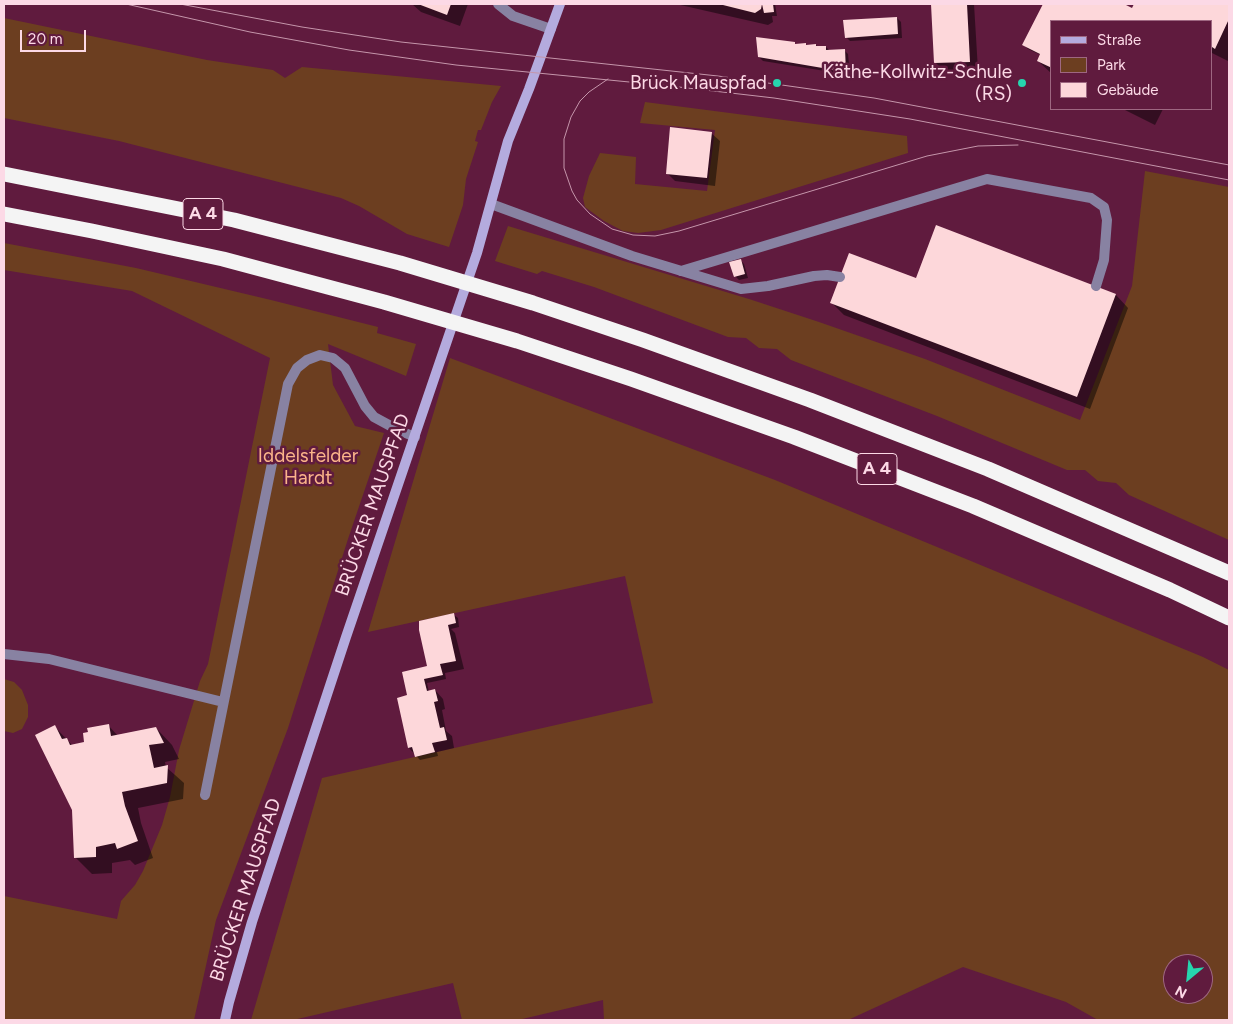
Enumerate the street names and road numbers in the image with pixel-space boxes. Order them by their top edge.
road number: A 4 [183,198,223,230]
street label: BRÜCKER MAUSPFAD [331,411,415,599]
road number: A 4 [857,454,897,484]
street label: BRÜCKER MAUSPFAD [206,795,286,985]

